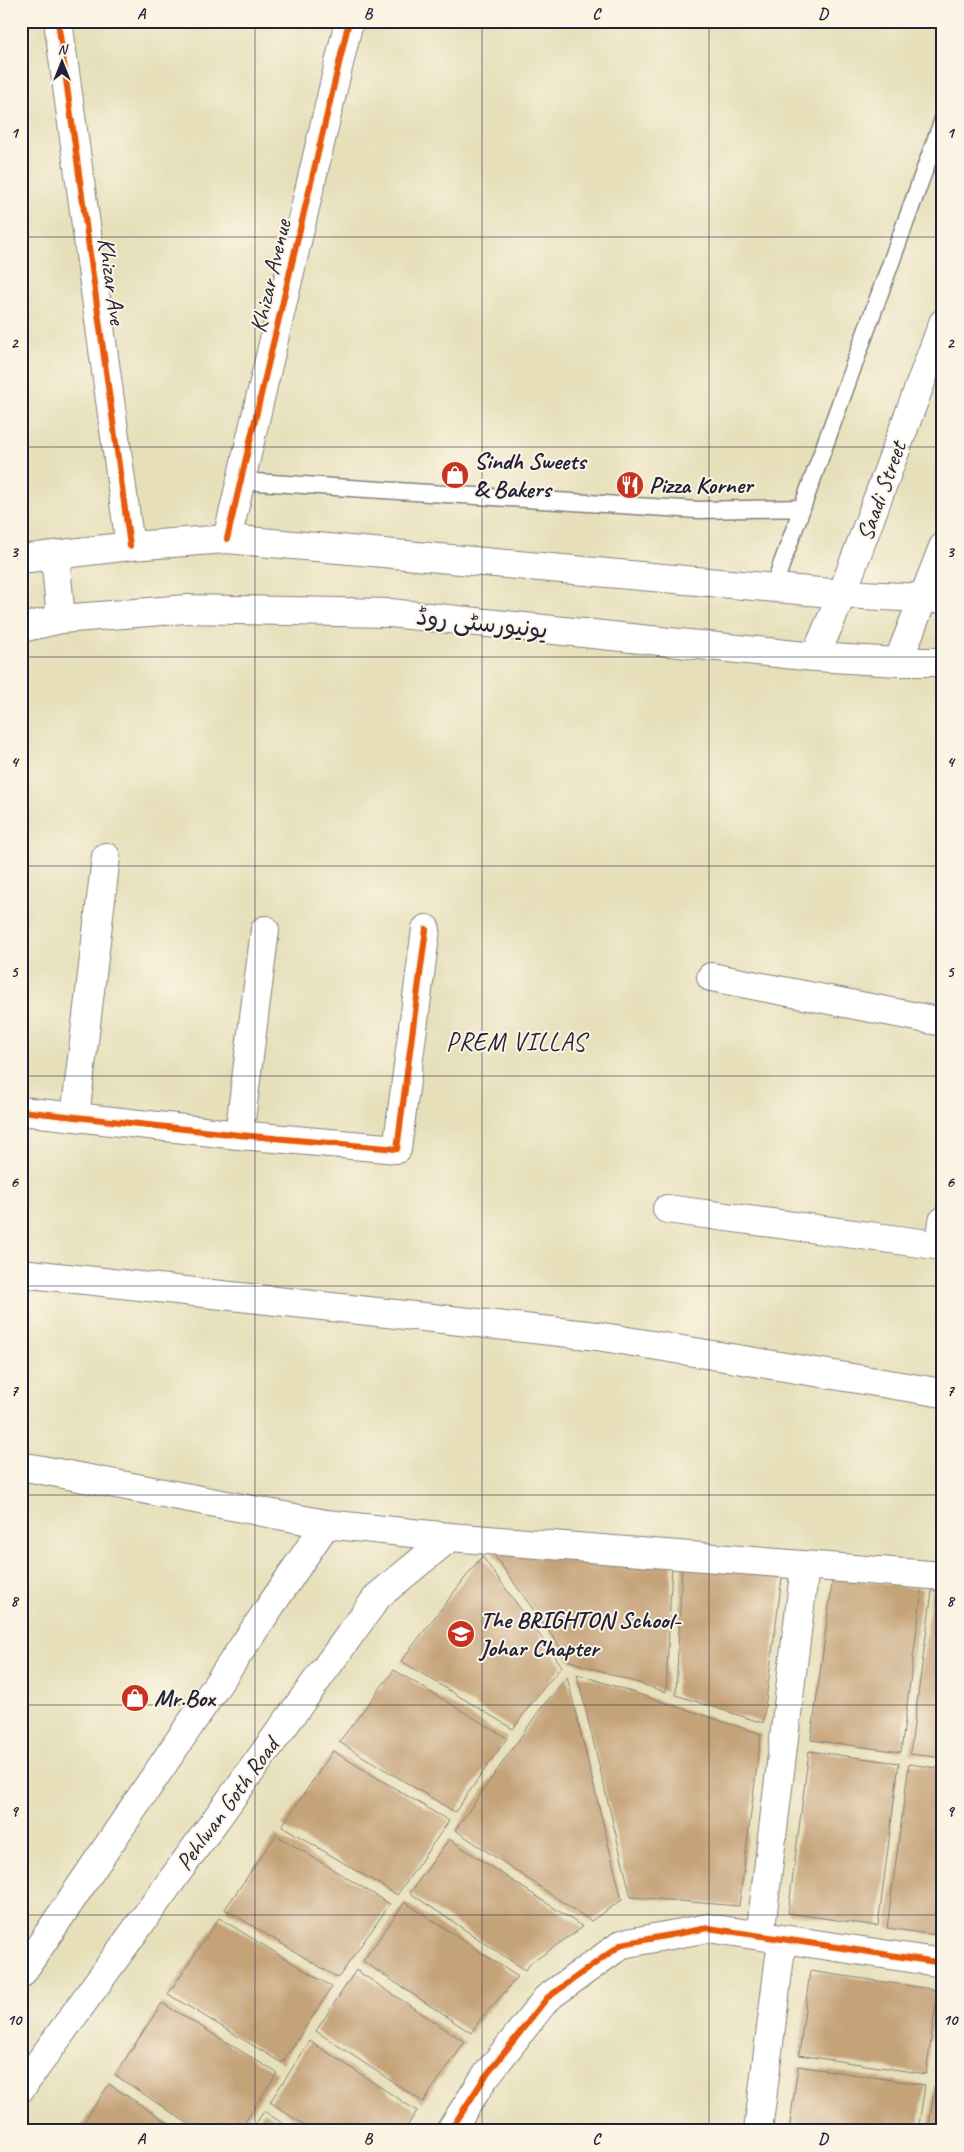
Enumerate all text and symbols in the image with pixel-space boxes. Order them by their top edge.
text: A [137,4,147,24]
text: B [364,4,374,24]
text: C [592,4,602,24]
text: D [818,4,829,24]
north arrow [38,38,88,88]
text: N [58,41,69,58]
text: 1 [10,123,19,143]
text: 1 [946,123,955,143]
street label: Khizar Avenue [242,215,298,335]
street label: Khizar Ave [91,236,133,328]
text: 2 [10,333,19,353]
text: 2 [946,333,955,353]
street label: Saadi Street [849,436,913,545]
place label: Sindh Sweets & Bakers [474,446,588,504]
shop icon: Sindh Sweets & Bakers [440,460,470,490]
restaurant icon: Pizza Korner [615,470,645,500]
place label: Pizza Korner [649,470,755,500]
text: 3 [10,542,19,562]
text: 3 [946,542,955,562]
street label: یونیورسٹی روڈ [415,601,549,645]
text: 4 [10,752,19,772]
text: 4 [946,752,955,772]
text: 5 [11,962,20,982]
text: 5 [947,962,956,982]
district label: PREM VILLAS [446,1026,590,1058]
text: 6 [10,1172,19,1192]
text: 6 [946,1172,955,1192]
text: 7 [10,1381,19,1401]
text: 7 [946,1381,955,1401]
text: 8 [10,1591,19,1611]
text: 8 [946,1591,955,1611]
place label: The BRIGHTON School- Johar Chapter [478,1605,682,1663]
school or university icon: The BRIGHTON School- Johar Chapter [446,1619,476,1649]
shop icon: Mr.Box [120,1683,150,1713]
place label: Mr.Box [154,1683,216,1713]
street label: Pehlwan Goth Road [169,1729,287,1876]
text: 9 [10,1801,19,1821]
text: 9 [946,1801,955,1821]
text: 10 [7,2010,23,2030]
text: 10 [943,2010,959,2030]
text: A [137,2129,147,2149]
text: B [364,2129,374,2149]
text: C [592,2129,602,2149]
text: D [818,2129,829,2149]

